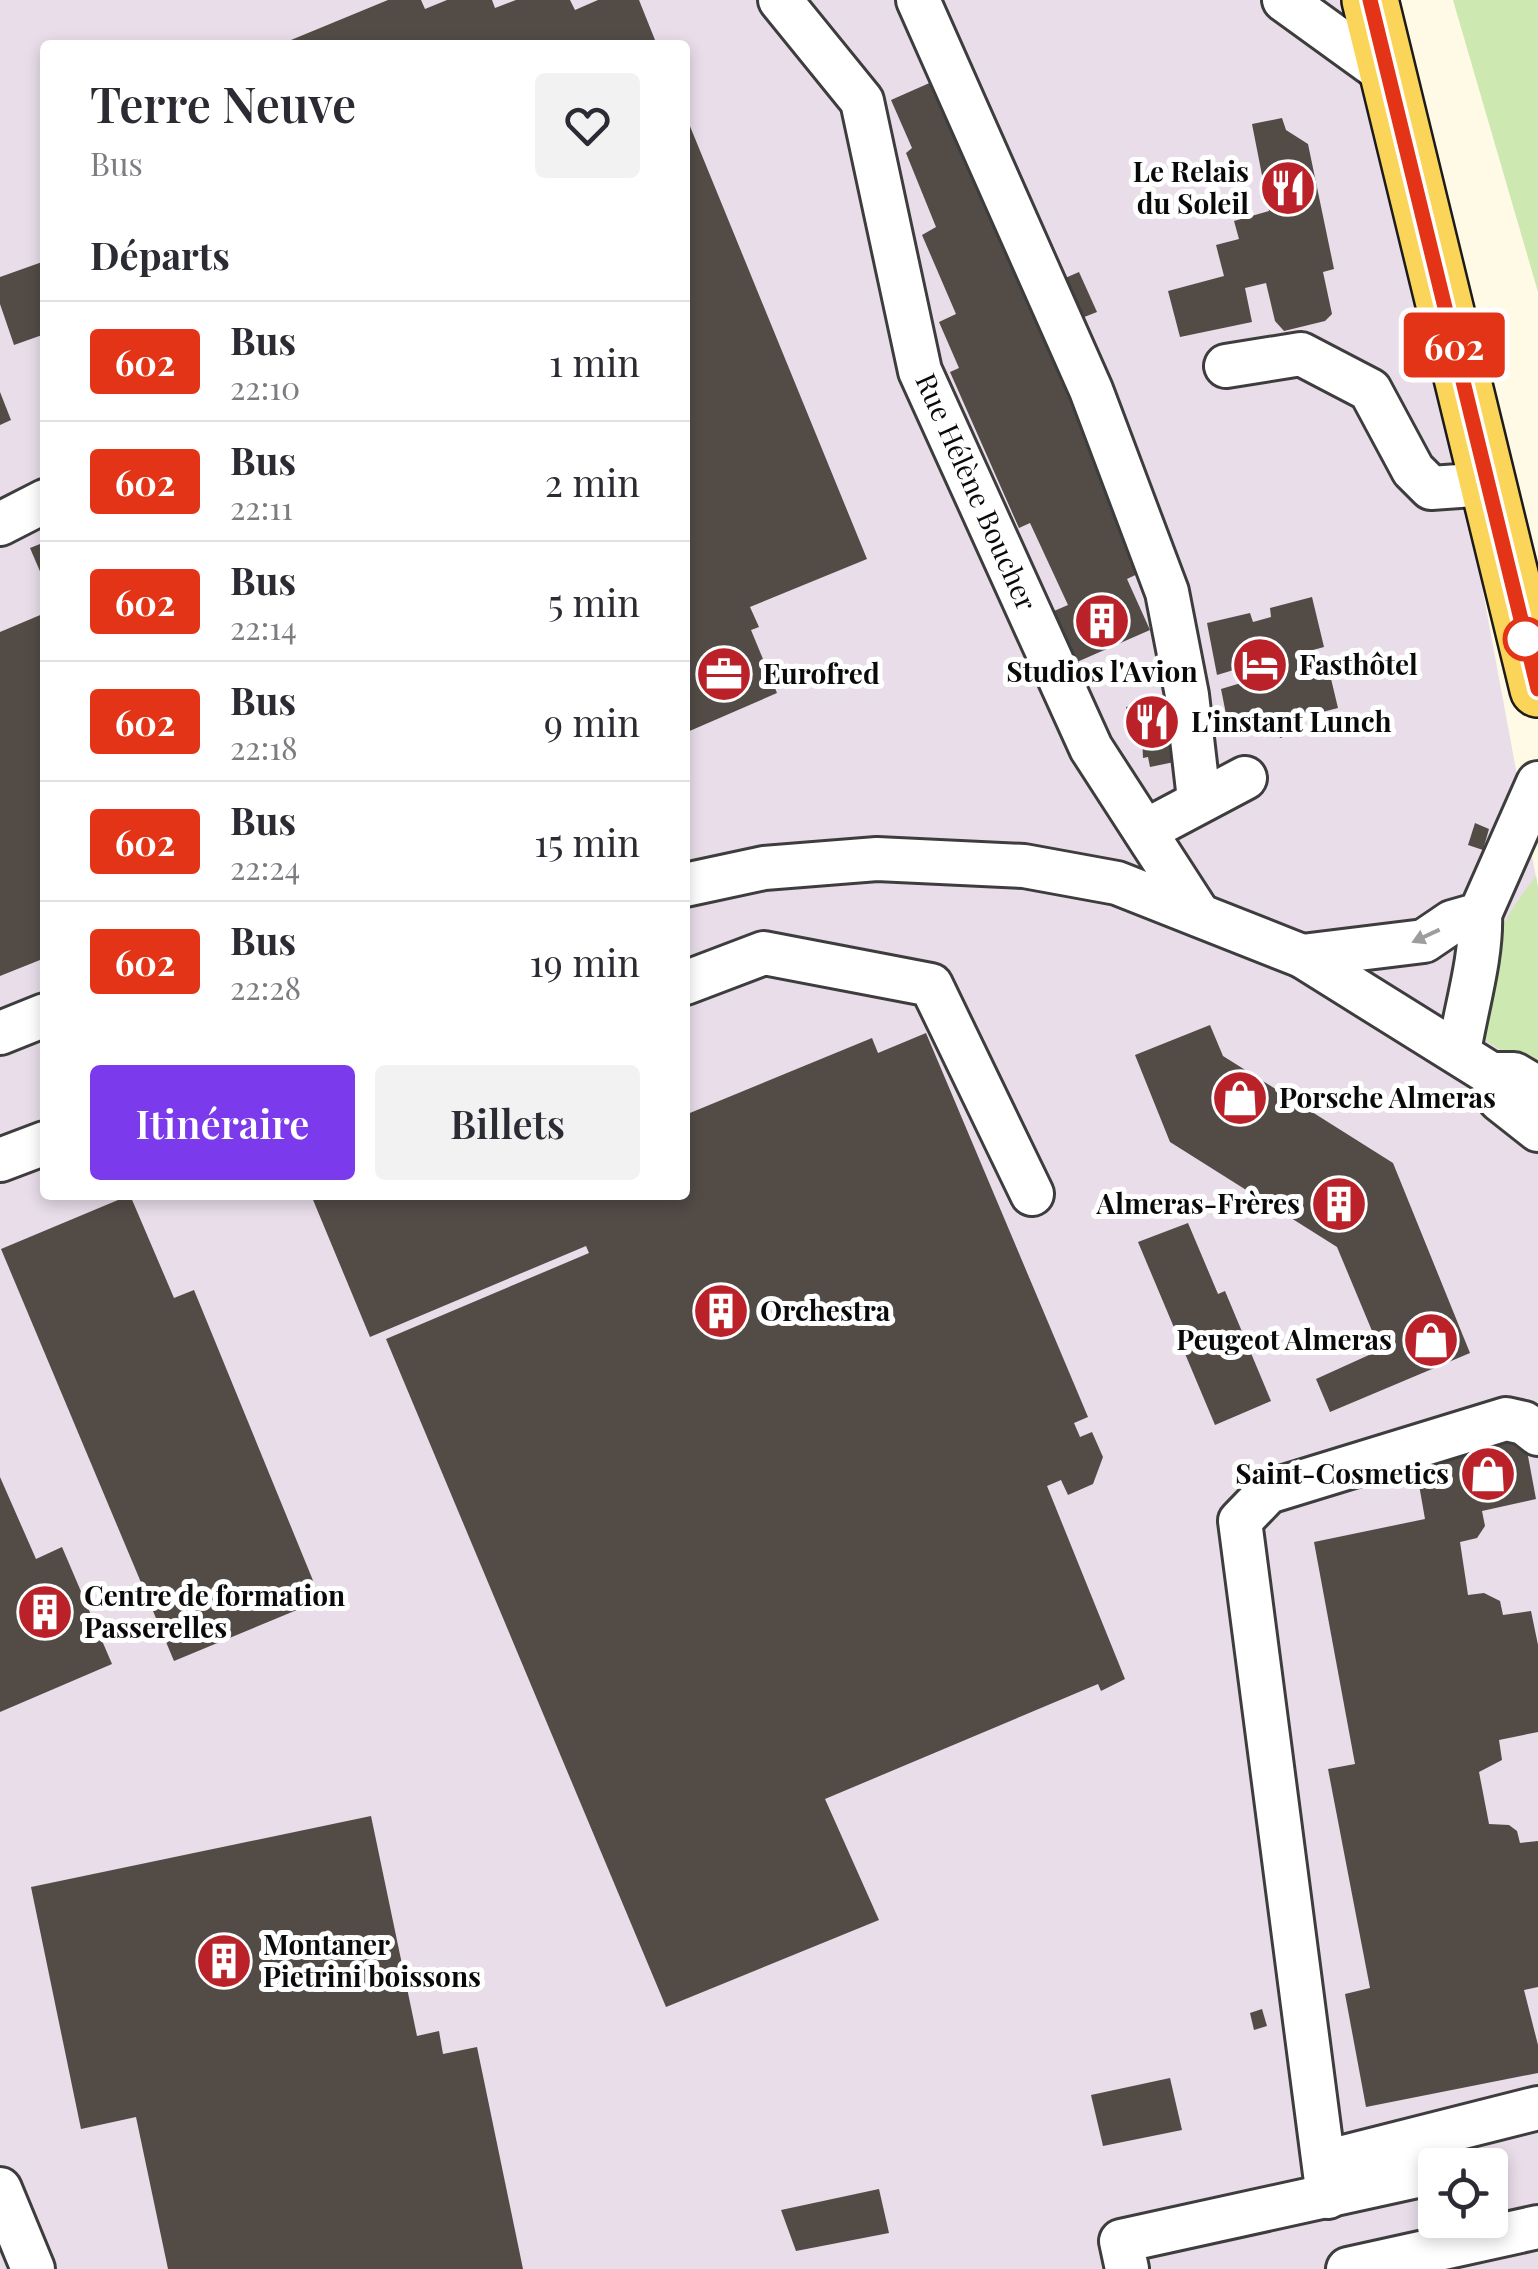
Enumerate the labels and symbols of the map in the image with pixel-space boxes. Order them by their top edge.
place label: Le Relais du Soleil [1133,152,1249,221]
restaurant icon: Le Relais du Soleil [1258,158,1318,218]
line badge: 602 [1396,312,1512,378]
street label: Rue Hélène Boucher [908,367,1047,616]
building icon: Studios l'Avion [1072,591,1132,651]
unlabelled marker [1504,618,1538,660]
hotel icon: Fasthôtel [1230,635,1290,695]
office icon: Eurofred [694,644,754,704]
place label: Fasthôtel [1299,645,1418,682]
place label: Studios l'Avion [1006,652,1198,689]
place label: Eurofred [763,654,880,691]
restaurant icon: L'instant Lunch [1122,692,1182,752]
place label: L'instant Lunch [1191,702,1392,739]
one-way arrow [1412,928,1441,945]
shop icon: Porsche Almeras [1210,1068,1270,1128]
place label: Porsche Almeras [1279,1078,1496,1115]
building icon: Almeras-Frères [1309,1174,1369,1234]
place label: Almeras-Frères [1096,1184,1300,1221]
building icon: Orchestra [691,1281,751,1341]
place label: Orchestra [760,1291,891,1328]
shop icon: Peugeot Almeras [1401,1310,1461,1370]
place label: Peugeot Almeras [1176,1320,1392,1357]
shop icon: Saint-Cosmetics [1458,1444,1518,1504]
place label: Saint-Cosmetics [1235,1454,1449,1491]
place label: Centre de formation Passerelles [84,1576,345,1645]
building icon: Centre de formation Passerelles [15,1582,75,1642]
place label: Montaner Pietrini boissons [263,1925,481,1994]
building icon: Montaner Pietrini boissons [194,1931,254,1991]

